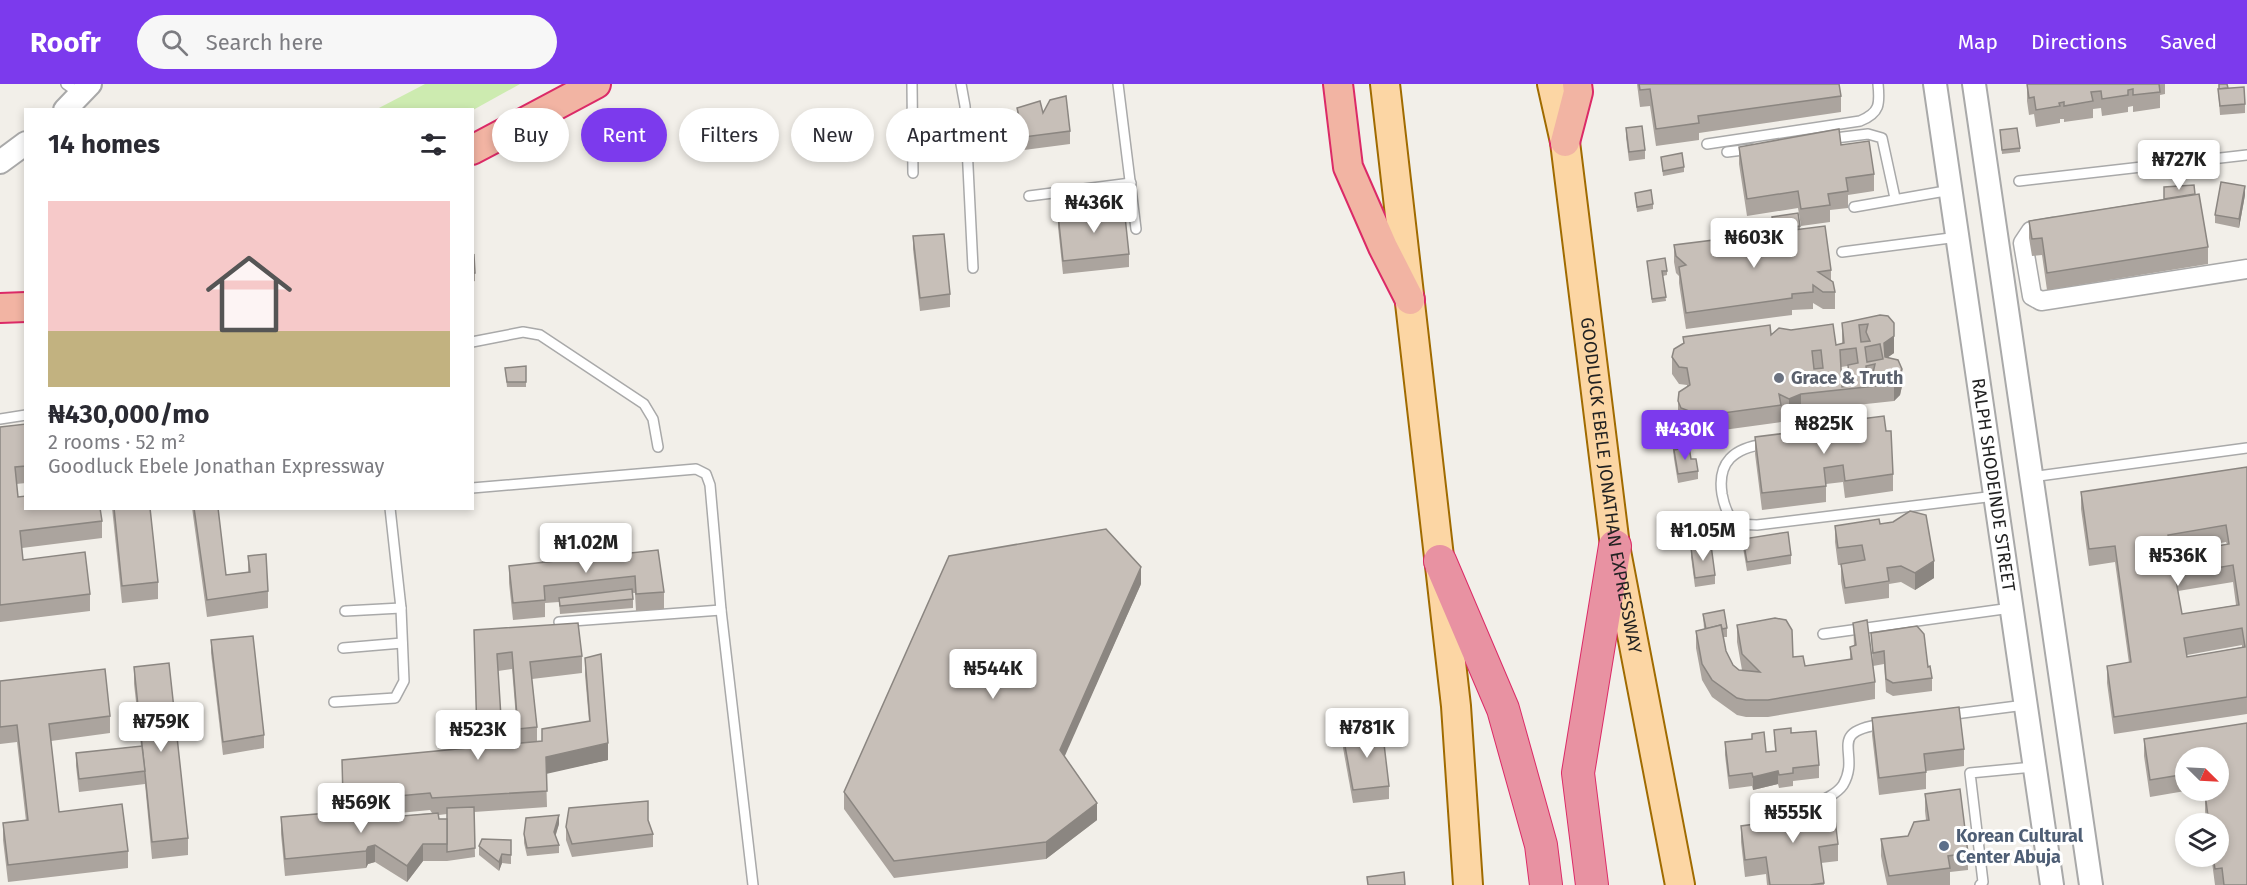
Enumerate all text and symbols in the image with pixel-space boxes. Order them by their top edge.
search box [137,15,557,69]
text: Roofr [30,26,101,59]
icon: search [158,26,191,59]
text: Search here [206,29,323,56]
text: Map [1958,29,1998,55]
text: Directions [2031,29,2127,55]
text: Saved [2160,29,2217,55]
chip: Buy [492,108,569,162]
chip: Rent [581,108,667,162]
chip: Filters [679,108,779,162]
chip: New [791,108,874,162]
chip: Apartment [886,108,1029,162]
icon: filters [417,128,450,161]
text: 14 homes [48,129,160,160]
pin: ₦727K [2137,140,2221,191]
text: ₦727K [2152,147,2206,171]
pin: ₦436K [1052,183,1136,234]
text: ₦436K [1065,190,1123,214]
pin: ₦603K [1712,218,1796,269]
text: ₦603K [1725,225,1783,249]
icon: home [195,240,303,348]
street label: GOODLUCK EBELE JONATHAN EXPRESSWAY [1576,316,1646,656]
place label: Grace & Truth [1791,367,1904,389]
marker: Grace & Truth [1772,371,1786,385]
street label: RALPH SHODEINDE STREET [1967,377,2020,594]
text: ₦430,000/mo [48,399,209,430]
pin: ₦825K [1782,404,1866,455]
pin: ₦430K [1643,410,1727,461]
text: ₦825K [1795,411,1853,435]
text: ₦430K [1656,417,1714,441]
text: 2 rooms · 52 m² [48,430,186,454]
text: Goodluck Ebele Jonathan Expressway [48,454,384,478]
pin: ₦1.05M [1654,511,1752,562]
text: ₦1.05M [1670,518,1736,542]
pin: ₦1.02M [537,523,635,574]
text: ₦1.02M [554,530,618,554]
pin: ₦536K [2136,536,2220,587]
text: ₦536K [2149,543,2207,567]
pin: ₦544K [951,649,1035,700]
text: ₦544K [963,656,1023,680]
pin: ₦759K [119,702,203,753]
pin: ₦781K [1325,708,1409,759]
text: ₦759K [133,709,189,733]
pin: ₦523K [436,710,520,761]
text: ₦781K [1339,715,1395,739]
text: ₦523K [450,717,506,741]
north arrow [2175,747,2229,801]
map controls [2175,747,2229,867]
pin: ₦569K [319,783,403,834]
text: ₦569K [332,790,390,814]
pin: ₦555K [1751,793,1835,844]
text: ₦555K [1764,800,1822,824]
button: layers [2175,813,2229,867]
place label: Korean Cultural Center Abuja [1956,825,2084,868]
marker: Korean Cultural Center Abuja [1937,839,1951,853]

